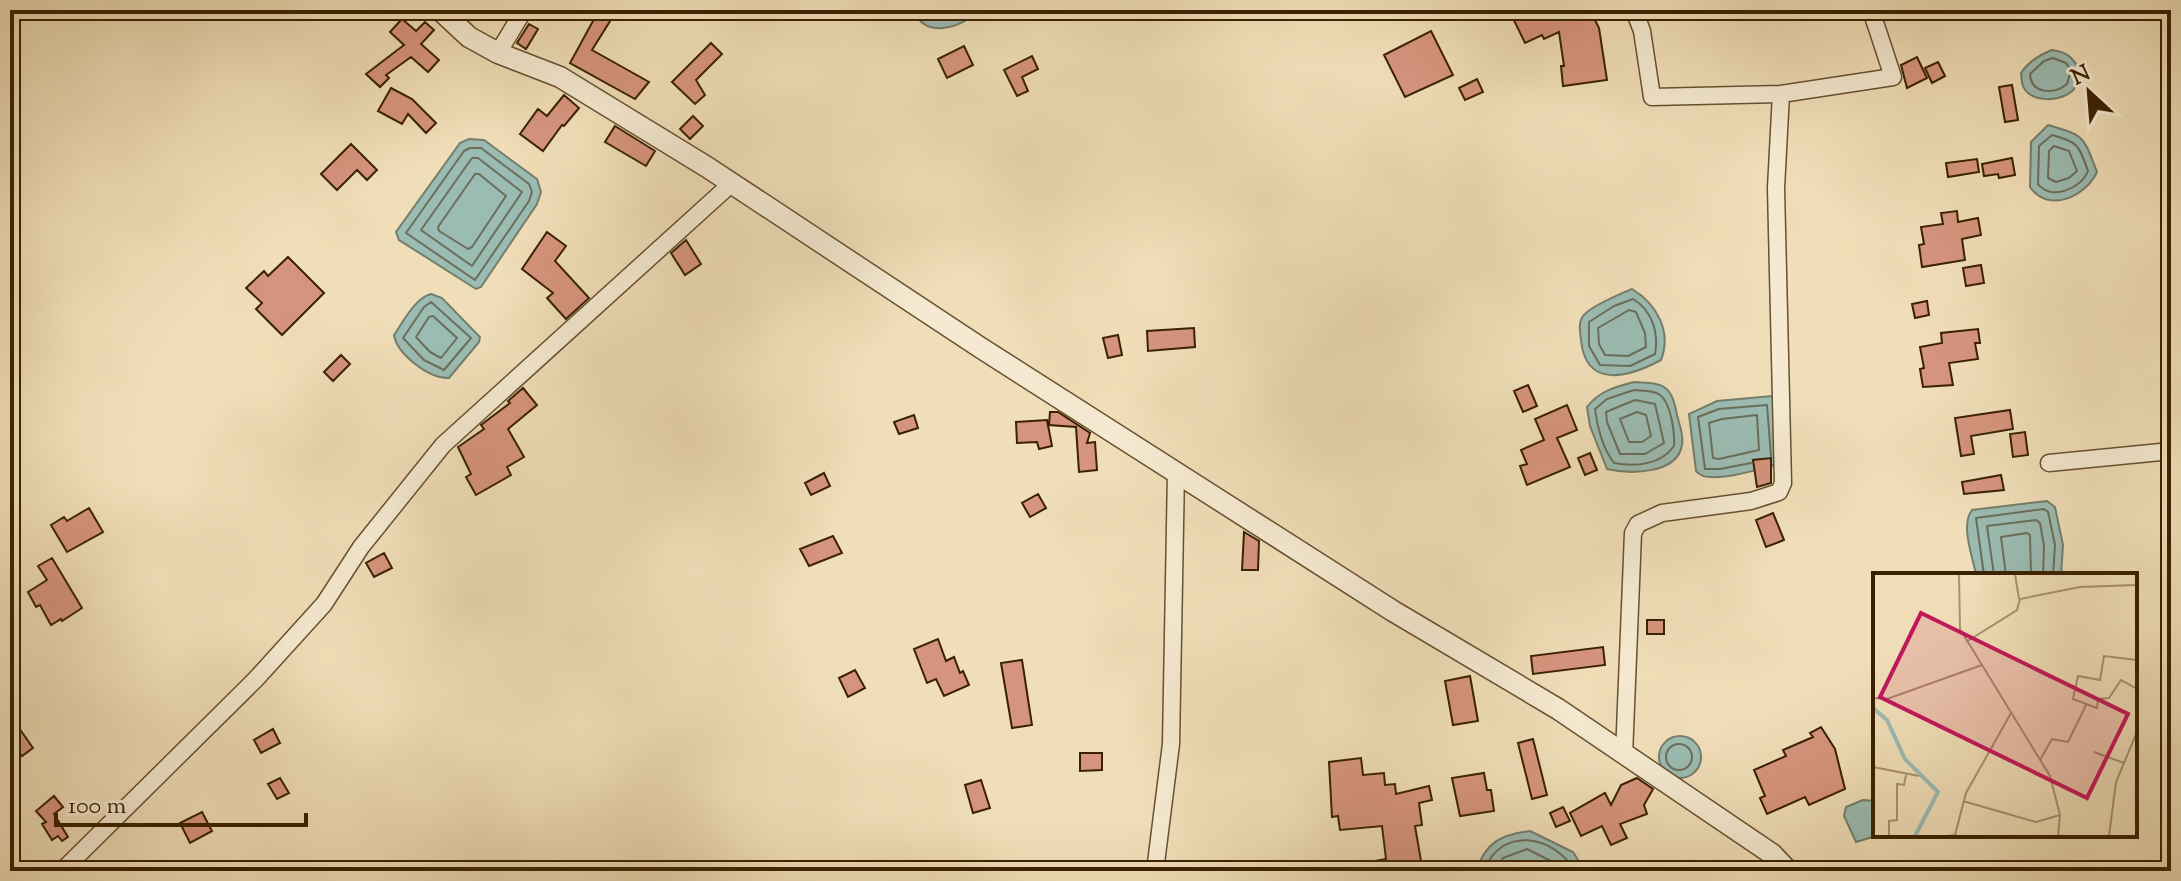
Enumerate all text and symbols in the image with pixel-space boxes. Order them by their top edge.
north arrow [2049,52,2129,132]
text: N [2067,58,2097,95]
inset map [1873,573,2137,837]
scale bar [56,777,306,827]
text: 100 m [68,790,126,824]

